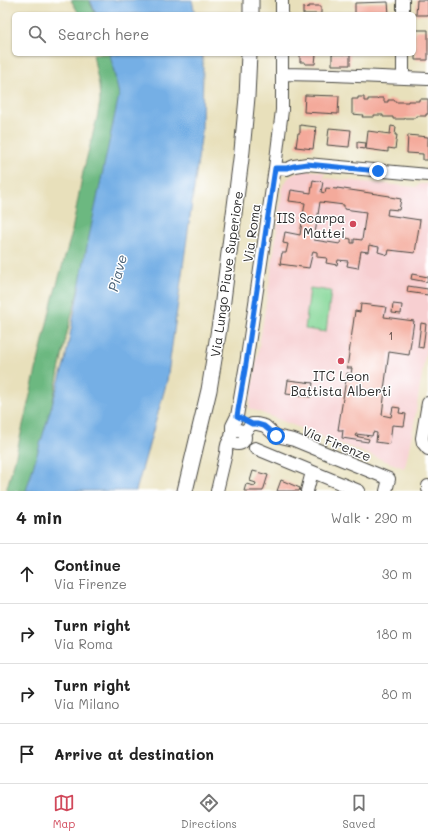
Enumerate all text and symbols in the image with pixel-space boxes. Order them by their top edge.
search box [12,12,416,56]
icon: search [26,23,48,45]
text: Search here [58,24,149,44]
route end [369,162,387,180]
street label: Via Lungo Piave Superiore [206,190,246,358]
street label: Via Roma [238,203,264,263]
place label: IIS Scarpa Mattei [276,209,345,241]
marker: IIS Scarpa Mattei [348,219,358,229]
water label: Piave [103,252,131,294]
house number: 1 [389,328,393,343]
marker: ITC Leon Battista Alberti [336,356,346,366]
place label: ITC Leon Battista Alberti [291,367,391,399]
street label: Via Firenze [300,421,374,465]
route start [267,427,285,445]
text: 4 min [16,506,62,528]
text: Walk · 290 m [331,509,412,526]
text: Continue [54,555,121,575]
icon: ahead [16,563,38,585]
text: 30 m [382,565,412,582]
text: Via Firenze [54,575,127,592]
text: Turn right [54,615,131,635]
icon: right [16,623,38,645]
text: 180 m [376,625,412,642]
text: Via Roma [54,635,113,652]
text: Turn right [54,675,131,695]
icon: right [16,683,38,705]
text: 80 m [382,685,412,702]
text: Via Milano [54,695,119,712]
icon: arrive [16,743,38,765]
text: Arrive at destination [54,744,214,764]
tab: Map [53,792,75,831]
tab: Directions [181,792,237,831]
tab: Saved [342,792,375,831]

